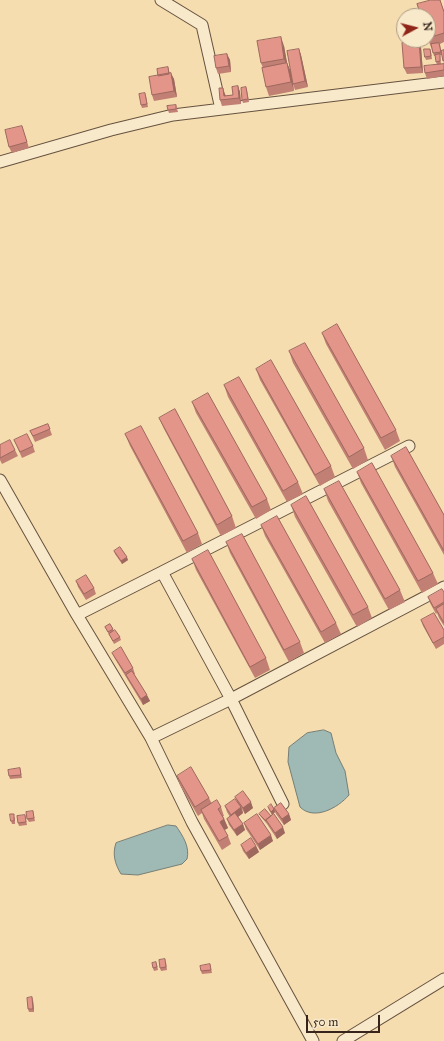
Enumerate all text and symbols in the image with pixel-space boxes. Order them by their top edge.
north arrow [396,8,436,48]
text: N [420,21,434,32]
scale bar [308,1007,382,1033]
text: 50 m [313,1015,338,1029]

